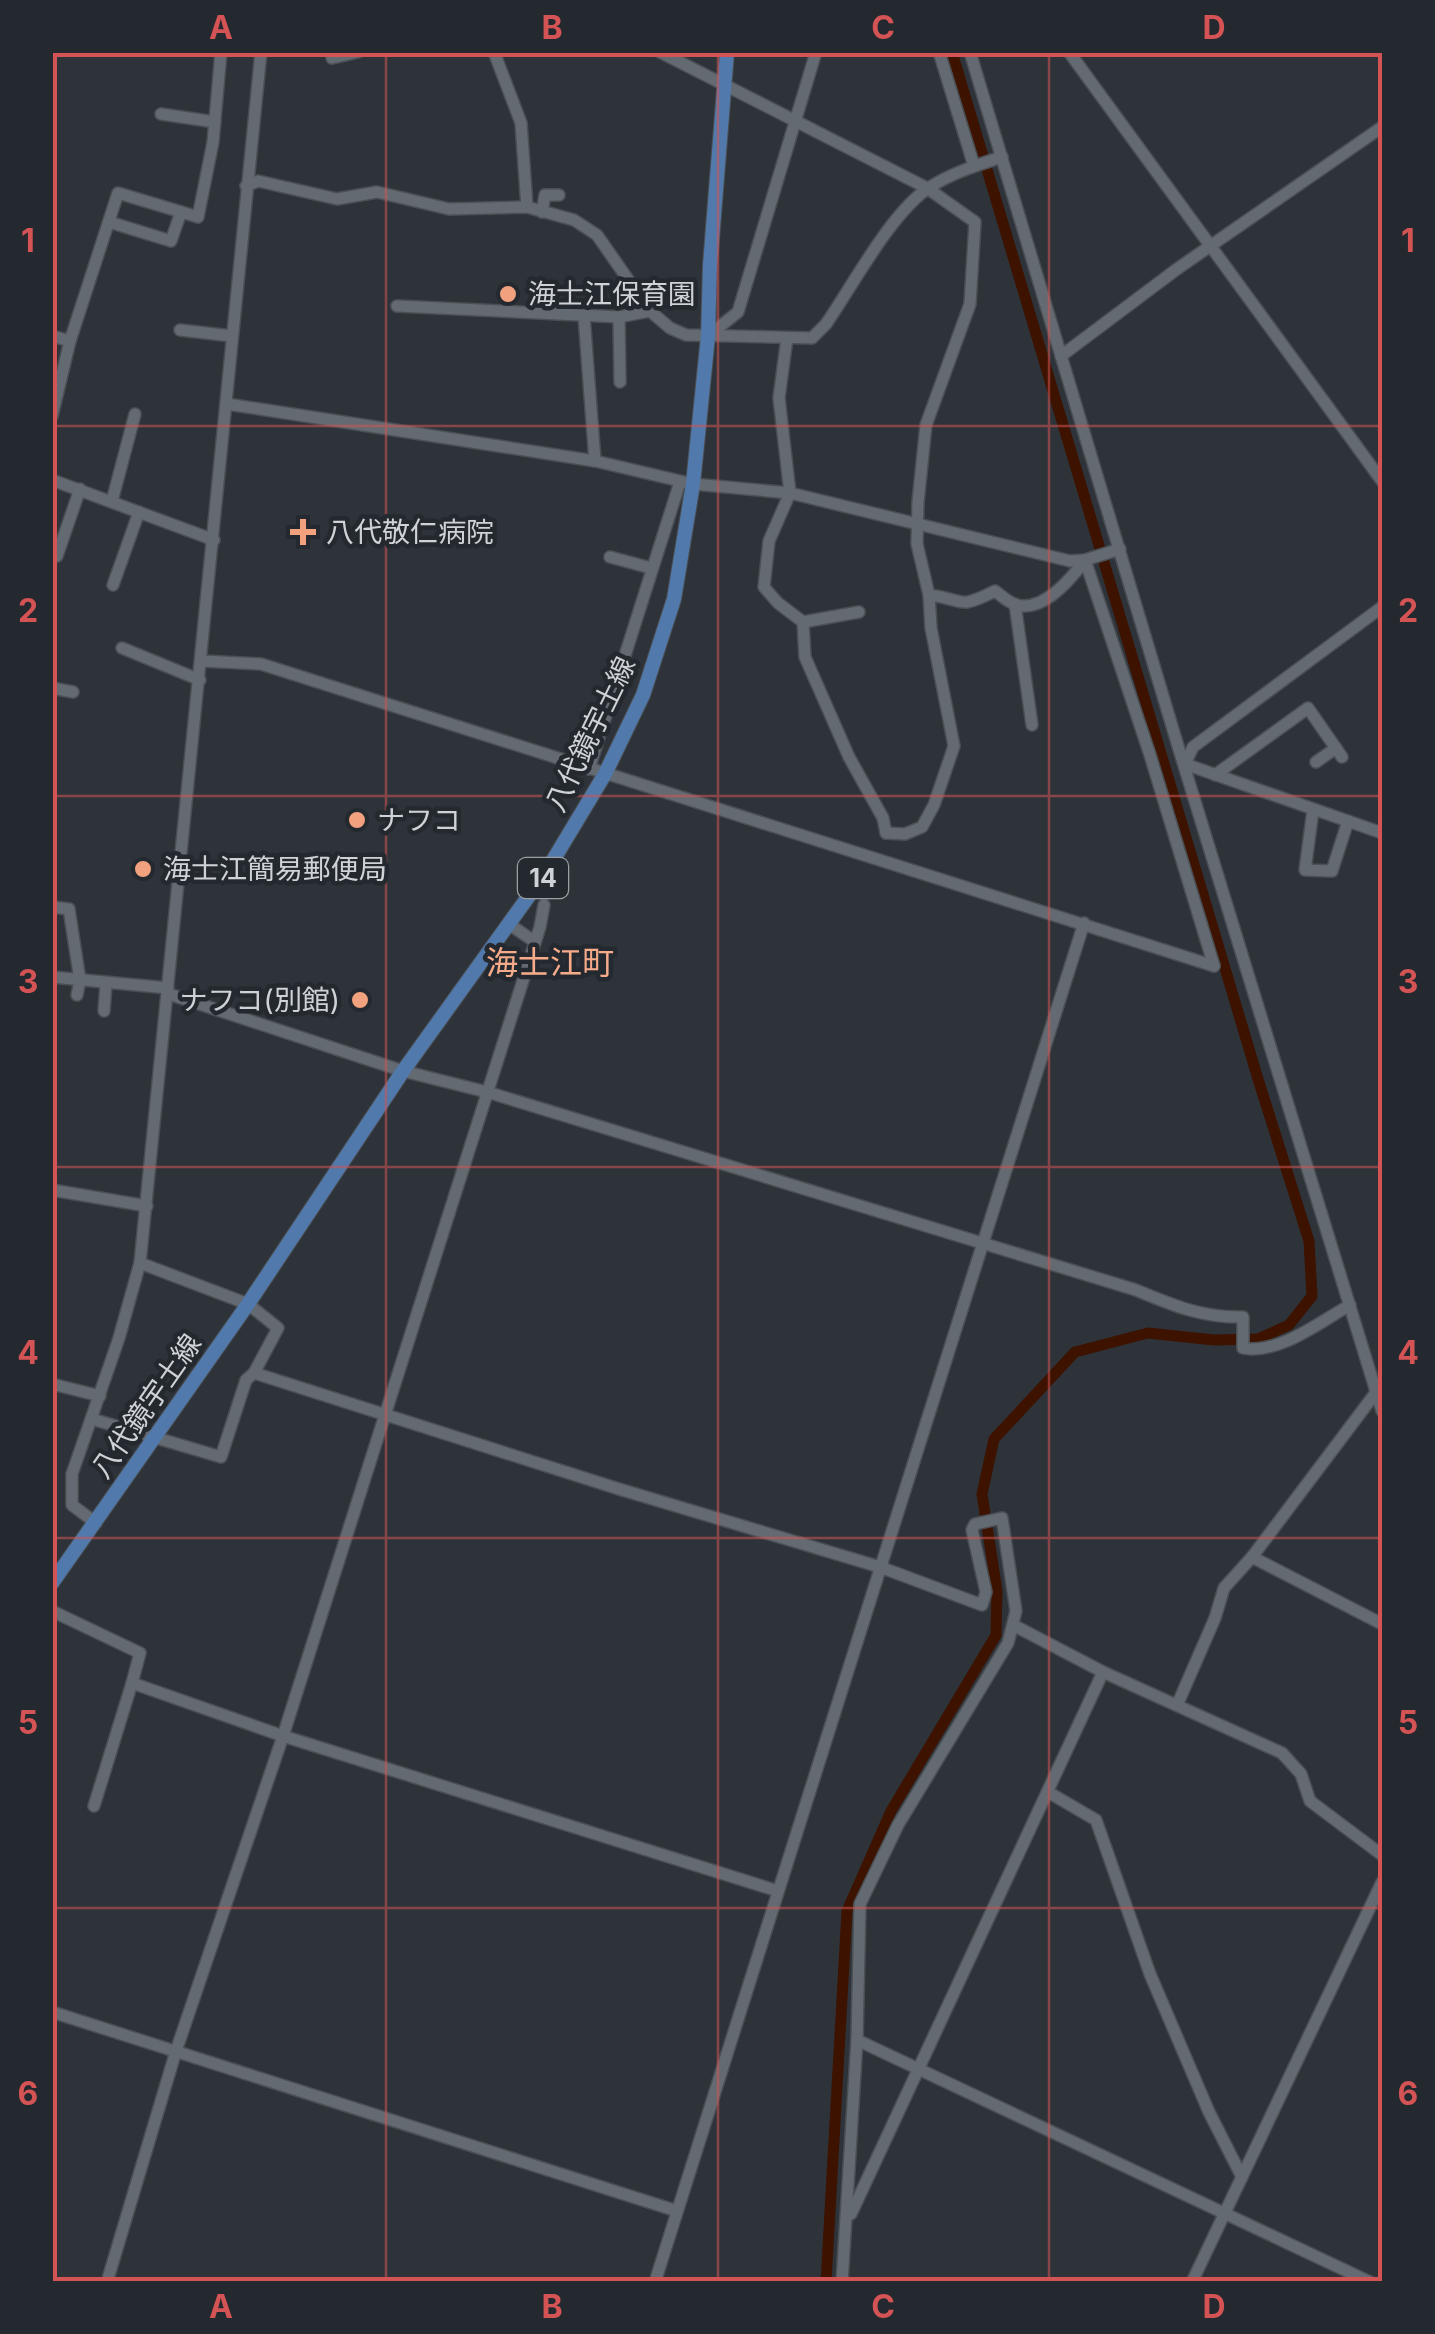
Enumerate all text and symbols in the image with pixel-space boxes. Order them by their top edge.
text: A [209,8,233,47]
text: B [541,8,563,47]
text: C [871,8,895,47]
text: D [1202,8,1226,47]
text: 1 [21,221,35,260]
text: 1 [1401,221,1415,260]
place label: 海士江保育園 [528,277,696,311]
marker: 海士江保育園 [497,283,519,305]
place label: 八代敬仁病院 [326,515,494,549]
marker: 八代敬仁病院 [290,519,316,545]
text: 2 [18,591,38,630]
text: 2 [1398,591,1418,630]
street label: 八代鏡宇土線 [538,651,642,817]
place label: ナフコ [377,803,461,837]
marker: ナフコ [346,809,368,831]
place label: 海士江簡易郵便局 [163,852,387,886]
marker: 海士江簡易郵便局 [132,858,154,880]
road number: 14 [518,858,568,898]
district label: 海士江町 [486,943,614,982]
text: 3 [18,962,38,1001]
text: 3 [1398,962,1418,1001]
place label: ナフコ(別館) [180,983,340,1017]
marker: ナフコ(別館) [349,989,371,1011]
street label: 八代鏡宇土線 [84,1327,208,1485]
text: 4 [17,1333,39,1372]
text: 4 [1397,1333,1419,1372]
text: 5 [18,1703,38,1742]
text: 5 [1398,1703,1418,1742]
text: 6 [18,2074,38,2113]
text: 6 [1398,2074,1418,2113]
text: A [209,2287,233,2326]
text: B [541,2287,563,2326]
text: C [871,2287,895,2326]
text: D [1202,2287,1226,2326]

